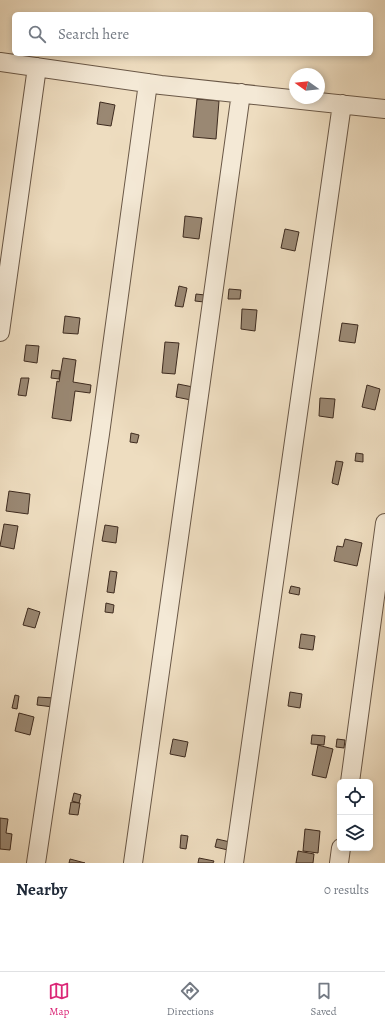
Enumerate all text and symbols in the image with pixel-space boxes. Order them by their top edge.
search box [12,12,373,56]
icon: search [26,23,48,45]
text: Search here [58,24,129,44]
north arrow [289,68,325,104]
map controls [337,779,373,851]
button: locate [337,779,373,815]
button: layers [337,815,373,851]
text: Nearby [16,878,67,901]
text: 0 results [324,881,369,898]
tab: Map [48,980,70,1019]
tab: Directions [167,980,214,1019]
tab: Saved [311,980,337,1019]

